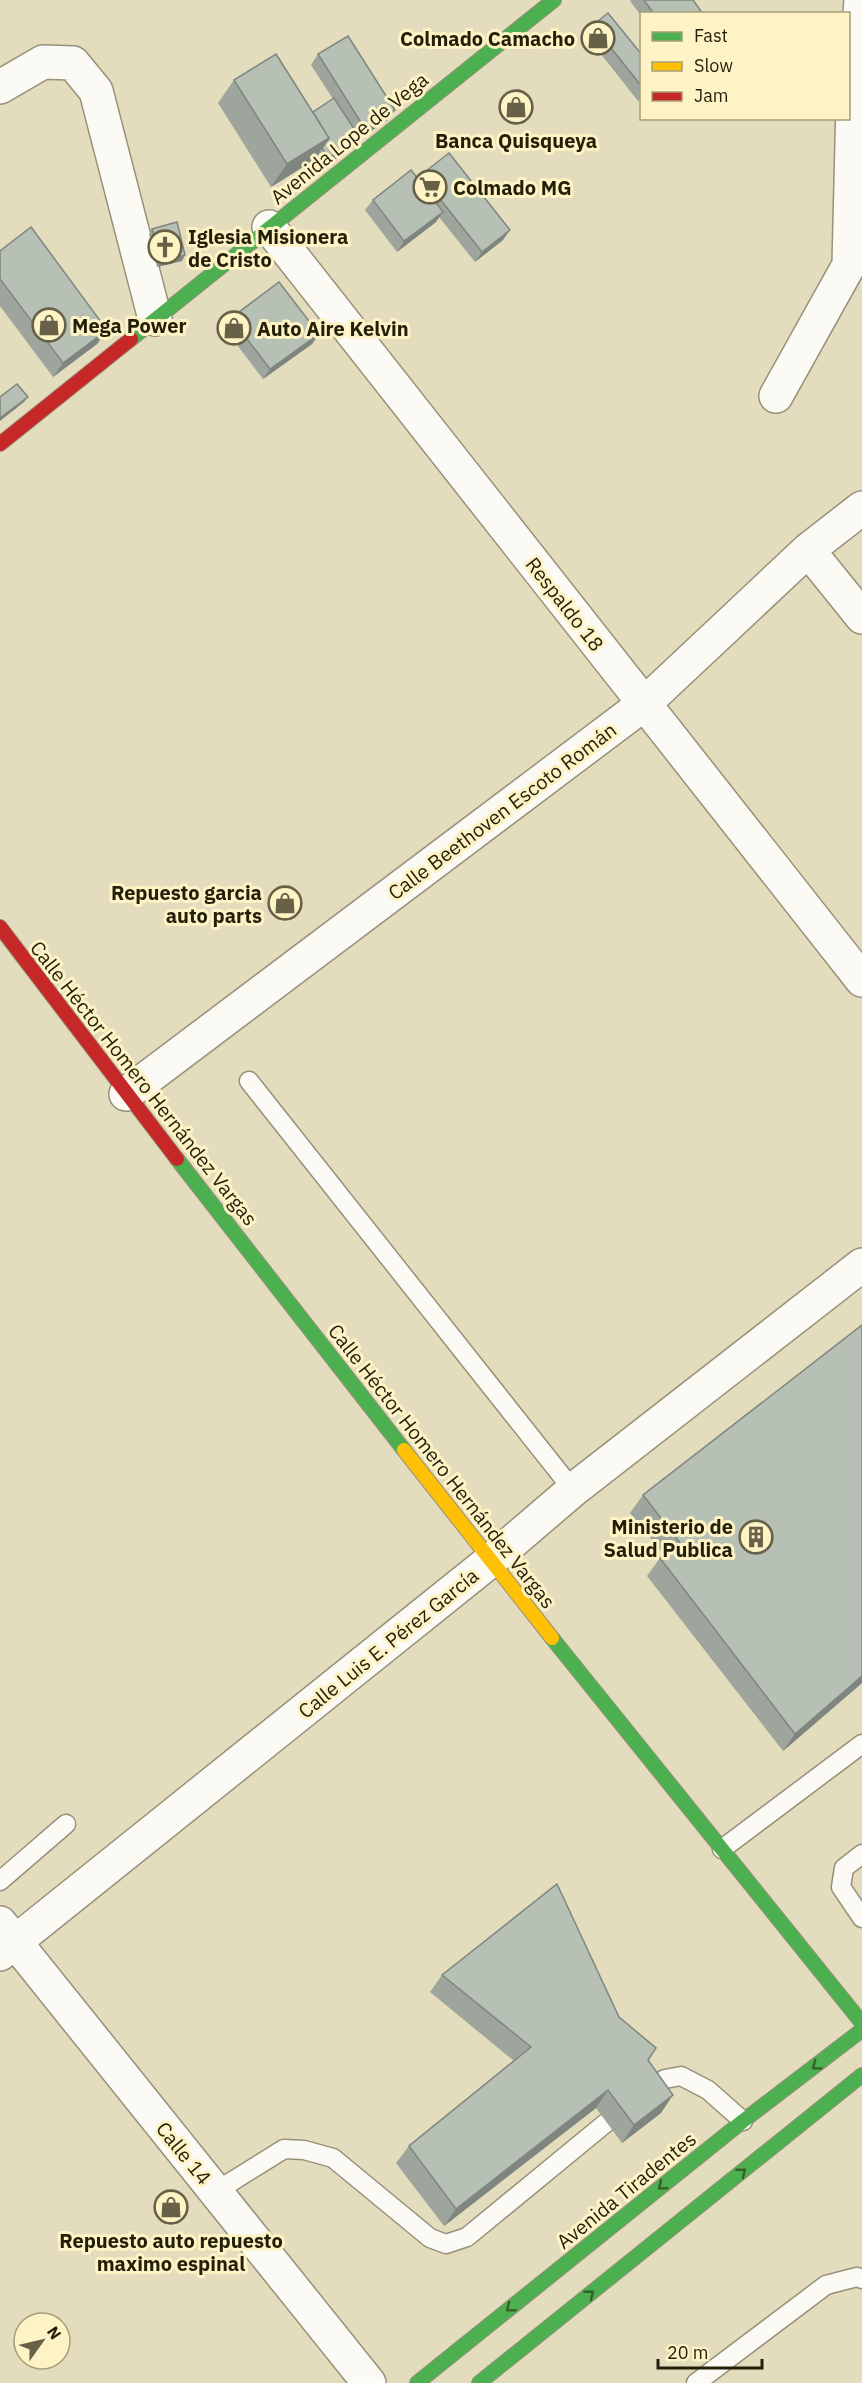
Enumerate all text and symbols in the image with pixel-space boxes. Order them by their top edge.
legend [640,12,850,120]
shop icon: Colmado Camacho [580,20,616,56]
text: Fast [694,24,728,47]
place label: Colmado Camacho [400,25,575,52]
text: Slow [694,54,733,77]
street label: Avenida Lope de Vega [264,66,434,210]
text: Jam [694,84,729,107]
shop icon: Banca Quisqueya [498,89,534,125]
place label: Banca Quisqueya [435,127,597,154]
supermarket icon: Colmado MG [412,169,448,205]
place label: Colmado MG [453,174,572,201]
place label: Iglesia Misionera de Cristo [188,223,348,273]
church icon: Iglesia Misionera de Cristo [147,229,183,265]
shop icon: Mega Power [31,307,67,343]
shop icon: Auto Aire Kelvin [216,310,252,346]
place label: Mega Power [72,312,186,339]
place label: Auto Aire Kelvin [257,315,409,342]
street label: Respaldo 18 [520,551,610,657]
street label: Calle Beethoven Escoto Román [382,716,622,906]
place label: Repuesto garcia auto parts [111,879,262,929]
shop icon: Repuesto garcia auto parts [267,885,303,921]
street label: Calle Héctor Homero Hernández Vargas [24,935,264,1231]
street label: Calle Héctor Homero Hernández Vargas [322,1318,562,1614]
place label: Ministerio de Salud Publica [604,1513,733,1563]
building icon: Ministerio de Salud Publica [738,1519,774,1555]
street label: Calle Luis E. Pérez García [292,1562,484,1724]
one-way arrow [811,2058,822,2069]
street label: Calle 14 [150,2116,218,2190]
street label: Avenida Tiradentes [551,2125,701,2255]
one-way arrow [735,2168,746,2179]
one-way arrow [658,2179,669,2190]
shop icon: Repuesto auto repuesto maximo espinal [153,2189,189,2225]
place label: Repuesto auto repuesto maximo espinal [59,2227,283,2277]
one-way arrow [583,2290,594,2301]
one-way arrow [506,2301,517,2312]
north arrow [12,2311,72,2371]
text: N [43,2322,66,2343]
scale bar [658,2332,762,2370]
text: 20 m [667,2341,709,2364]

